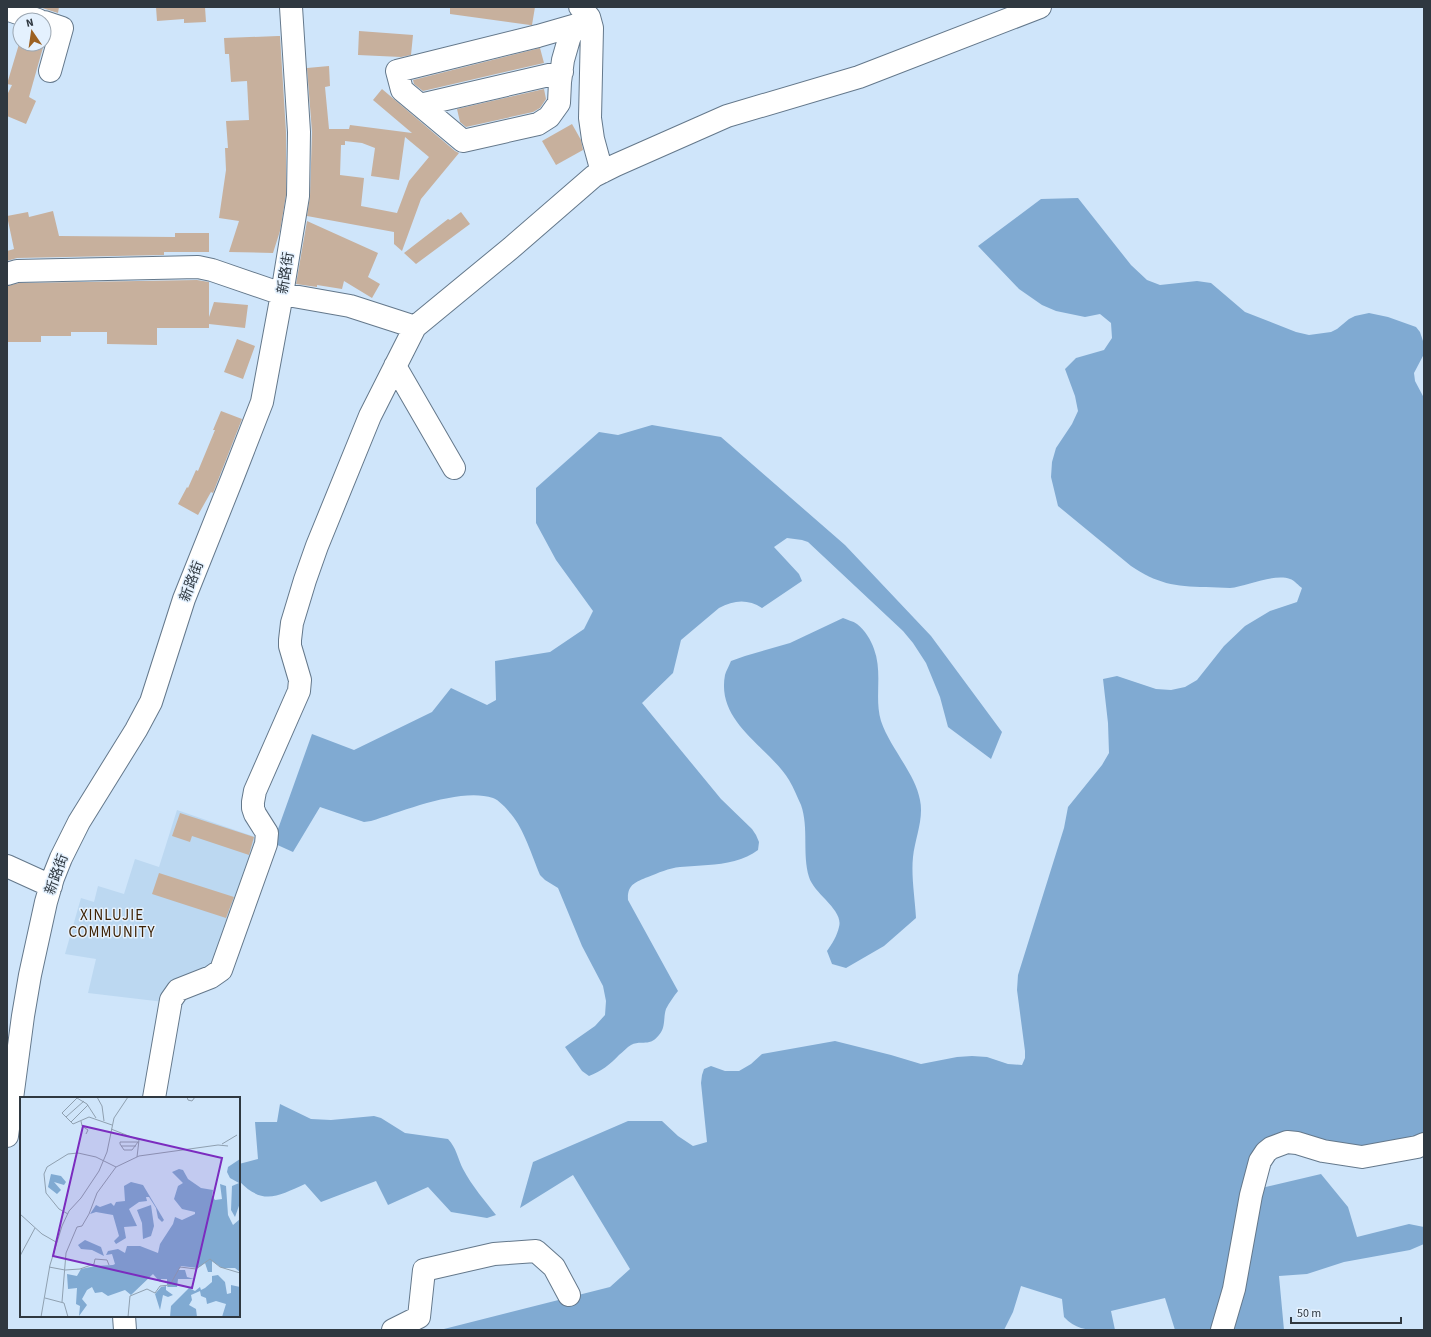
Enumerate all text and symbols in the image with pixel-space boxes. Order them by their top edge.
north arrow [12,12,52,52]
text: N [25,15,35,31]
street label: 新路街 [273,251,299,295]
street label: 新路街 [175,558,209,605]
street label: 新路街 [40,851,74,897]
district label: XINLUJIE COMMUNITY [68,905,156,943]
inset map [20,1097,240,1317]
scale bar [1291,1299,1401,1325]
text: 50 m [1297,1305,1321,1322]

